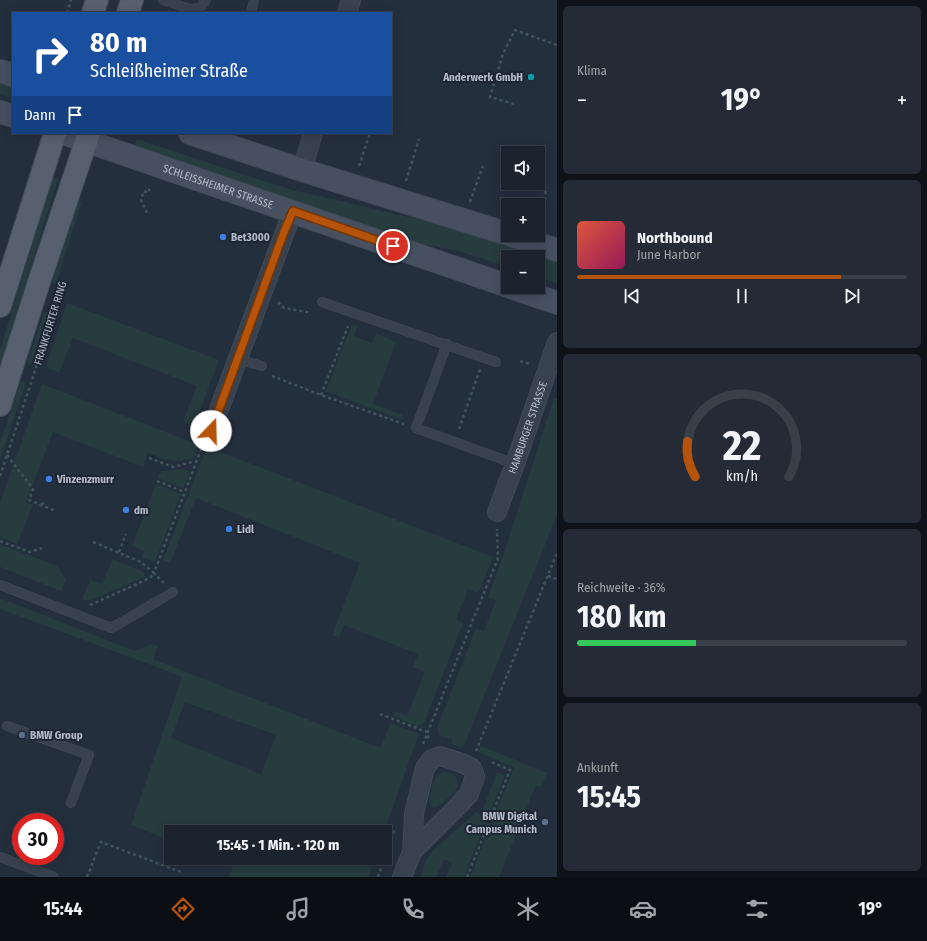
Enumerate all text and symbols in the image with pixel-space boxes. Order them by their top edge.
text: 80 m [90,26,147,59]
icon: right [24,28,76,80]
text: Schleißheimer Straße [90,60,248,82]
text: Klima [577,63,607,78]
place label: Anderwerk GmbH [442,71,523,84]
marker: Anderwerk GmbH [526,72,536,82]
text: 19° [721,82,763,118]
text: − [577,87,587,114]
text: + [897,87,907,114]
icon: arrive [64,104,86,126]
text: Dann [24,106,56,124]
map controls [501,146,545,294]
button: sound [501,146,545,190]
street label: SCHLEISSHEIMER STRASSE [161,162,275,212]
button: + [501,198,545,242]
pin [376,229,410,263]
text: Northbound [637,229,713,247]
place label: Bet3000 [231,231,270,244]
marker: Bet3000 [218,232,228,242]
icon: arrive [382,235,404,257]
text: June Harbor [637,247,701,262]
button: − [501,250,545,294]
street label: FRANKFURTER RING [32,280,69,367]
icon: previous [621,285,643,307]
icon: pause [731,285,753,307]
icon: next [841,285,863,307]
street label: HAMBURGER STRASSE [506,380,550,476]
position arrow [190,410,232,452]
text: 22 [722,420,761,470]
text: km/h [726,467,758,484]
place label: Vinzenzmurr [56,473,115,486]
marker: Vinzenzmurr [44,474,54,484]
place label: dm [134,504,148,517]
marker: dm [121,505,131,515]
place label: Lidl [237,523,255,536]
marker: Lidl [224,524,234,534]
text: Reichweite · 36% [577,580,666,595]
text: 180 km [577,599,666,635]
place label: BMW Group [30,729,83,742]
marker: BMW Group [17,730,27,740]
text: Ankunft [577,760,619,775]
text: 15:45 [577,779,641,815]
place label: BMW Digital Campus Munich [466,810,538,836]
speed limit sign: 30 [12,813,64,865]
marker: BMW Digital Campus Munich [540,817,550,827]
text: 15:45 · 1 Min. · 120 m [217,836,339,854]
icon: directions [169,895,197,923]
icon: music [284,895,312,923]
icon: phone [399,895,427,923]
icon: climate [514,895,542,923]
icon: car [629,895,657,923]
icon: filters [743,895,771,923]
text: 15:44 [43,898,82,920]
text: 19° [858,898,884,920]

